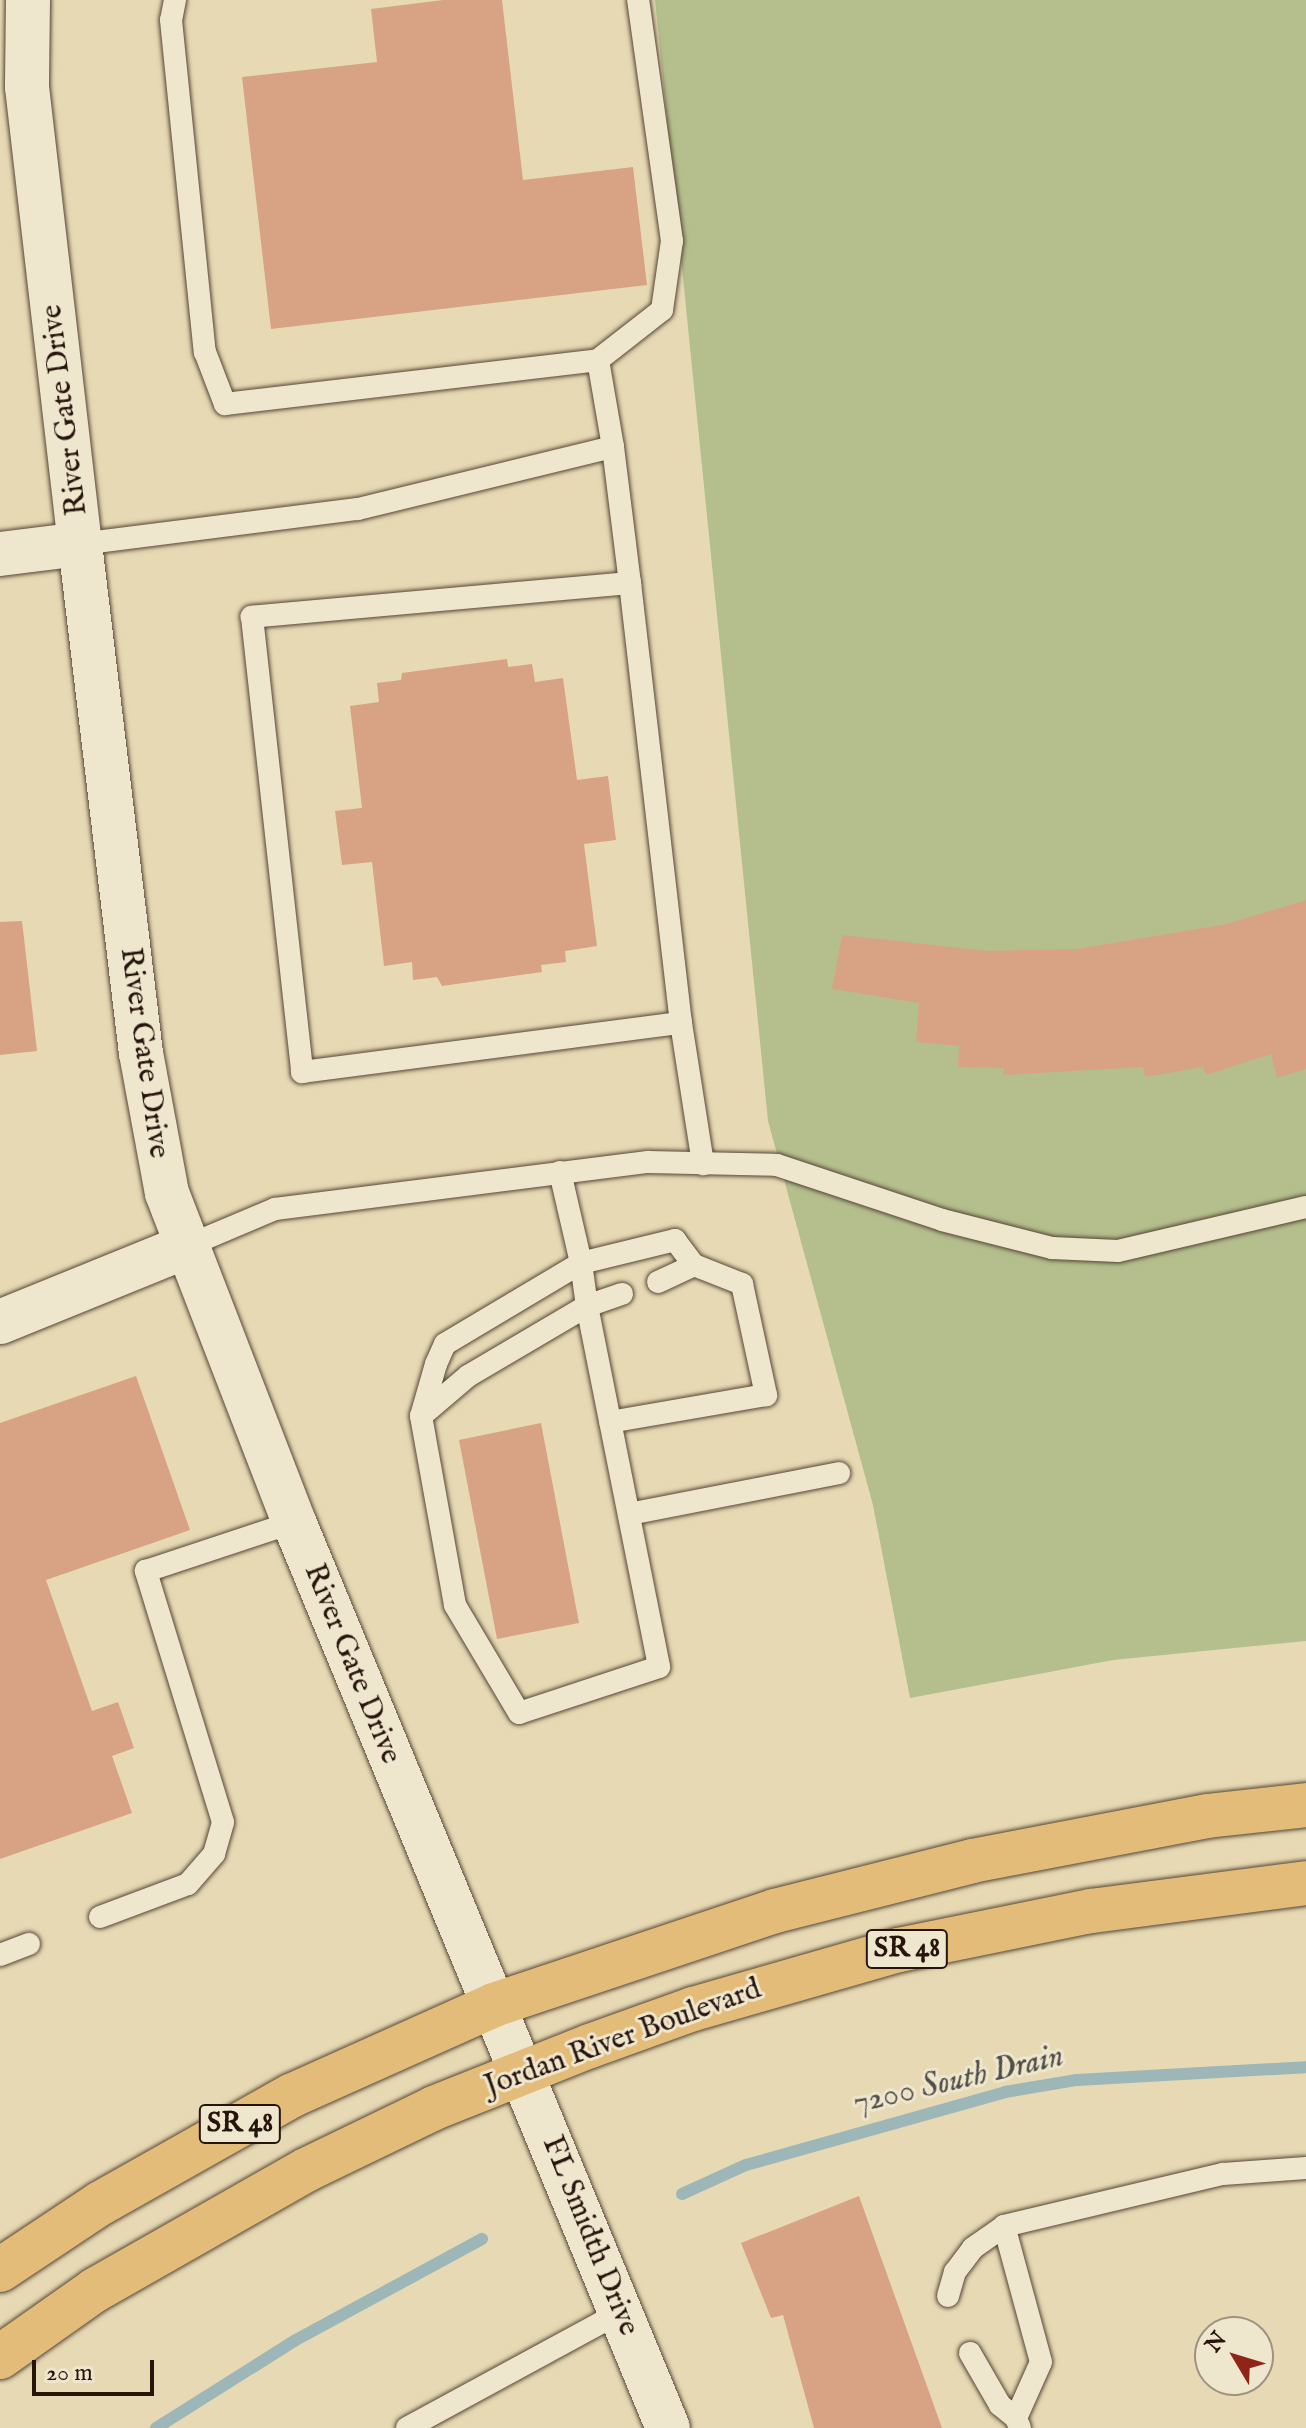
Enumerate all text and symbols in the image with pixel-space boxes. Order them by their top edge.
street label: River Gate Drive [34,302,96,518]
street label: River Gate Drive [111,945,177,1161]
street label: River Gate Drive [296,1559,408,1769]
road number: SR 48 [865,1925,949,1973]
street label: Jordan River Boulevard [480,1971,766,2105]
water label: 7200 South Drain [850,2038,1068,2124]
road number: SR 48 [198,2100,282,2148]
street label: FL Smidth Drive [534,2131,646,2341]
north arrow [1194,2316,1274,2396]
text: N [1200,2326,1234,2359]
scale bar [36,2344,158,2394]
text: 20 m [46,2358,93,2389]

